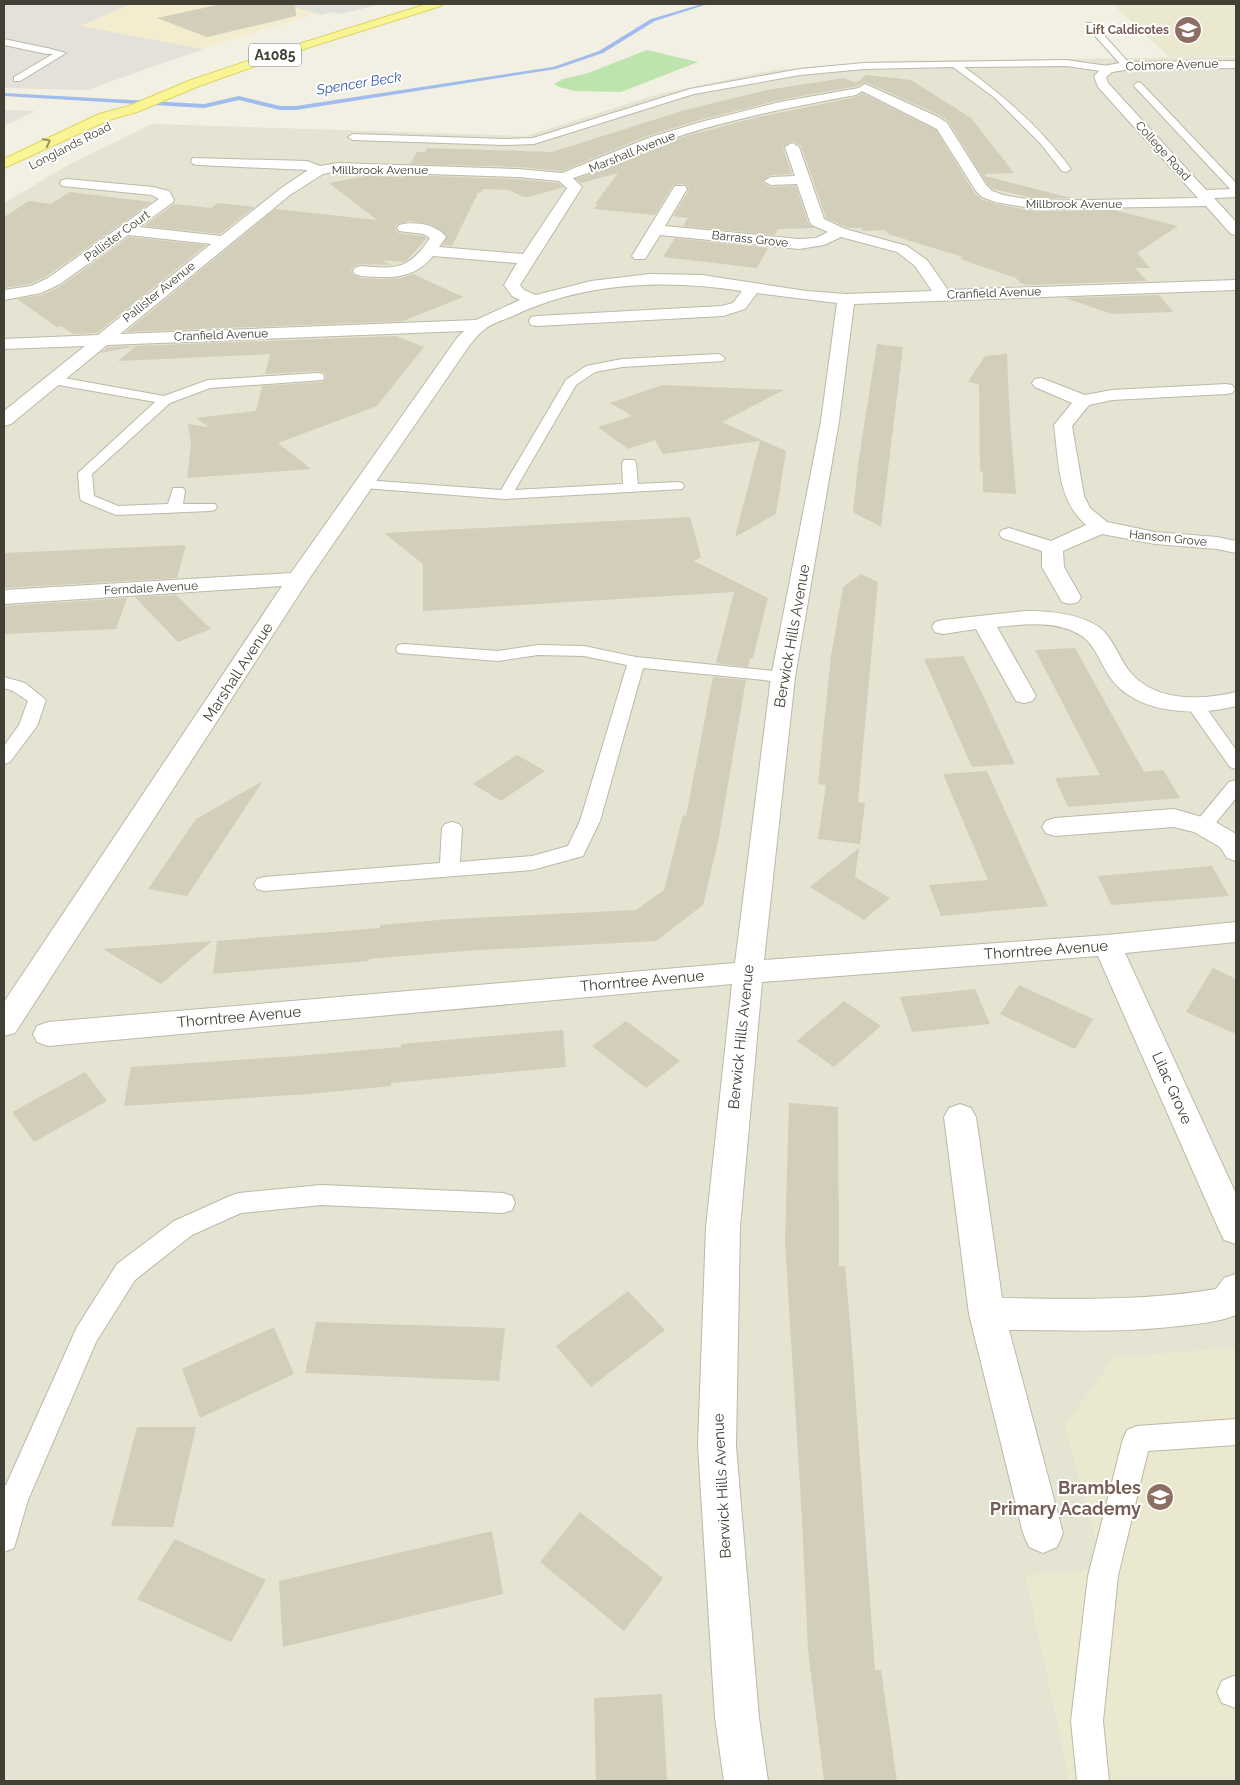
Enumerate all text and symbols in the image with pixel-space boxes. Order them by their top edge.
school or university icon: Lift Caldicotes [1173,15,1203,45]
place label: Lift Caldicotes [1086,23,1169,37]
road number: A1085 [249,44,301,66]
street label: Colmore Avenue [1125,56,1219,74]
water label: Spencer Beck [314,68,403,98]
street label: College Road [1133,118,1193,184]
street label: Longlands Road [27,119,113,173]
street label: Marshall Avenue [587,128,677,176]
one-way arrow [42,138,51,148]
street label: Millbrook Avenue [332,163,428,177]
street label: Millbrook Avenue [1026,197,1122,211]
street label: Pallister Court [82,208,152,264]
street label: Barrass Grove [711,228,789,250]
street label: Pallister Avenue [120,259,198,325]
street label: Cranfield Avenue [947,284,1041,302]
street label: Cranfield Avenue [174,326,268,344]
street label: Hanson Grove [1128,527,1208,549]
street label: Berwick Hills Avenue [771,563,814,709]
street label: Ferndale Avenue [104,579,198,597]
street label: Marshall Avenue [199,619,277,725]
street label: Thorntree Avenue [983,937,1109,963]
street label: Berwick Hills Avenue [724,964,758,1110]
street label: Thorntree Avenue [579,967,705,995]
street label: Thorntree Avenue [176,1003,302,1031]
street label: Lilac Grove [1148,1049,1196,1127]
street label: Berwick Hills Avenue [709,1413,735,1559]
place label: Brambles Primary Academy [990,1477,1141,1519]
school or university icon: Brambles Primary Academy [1145,1482,1175,1512]

